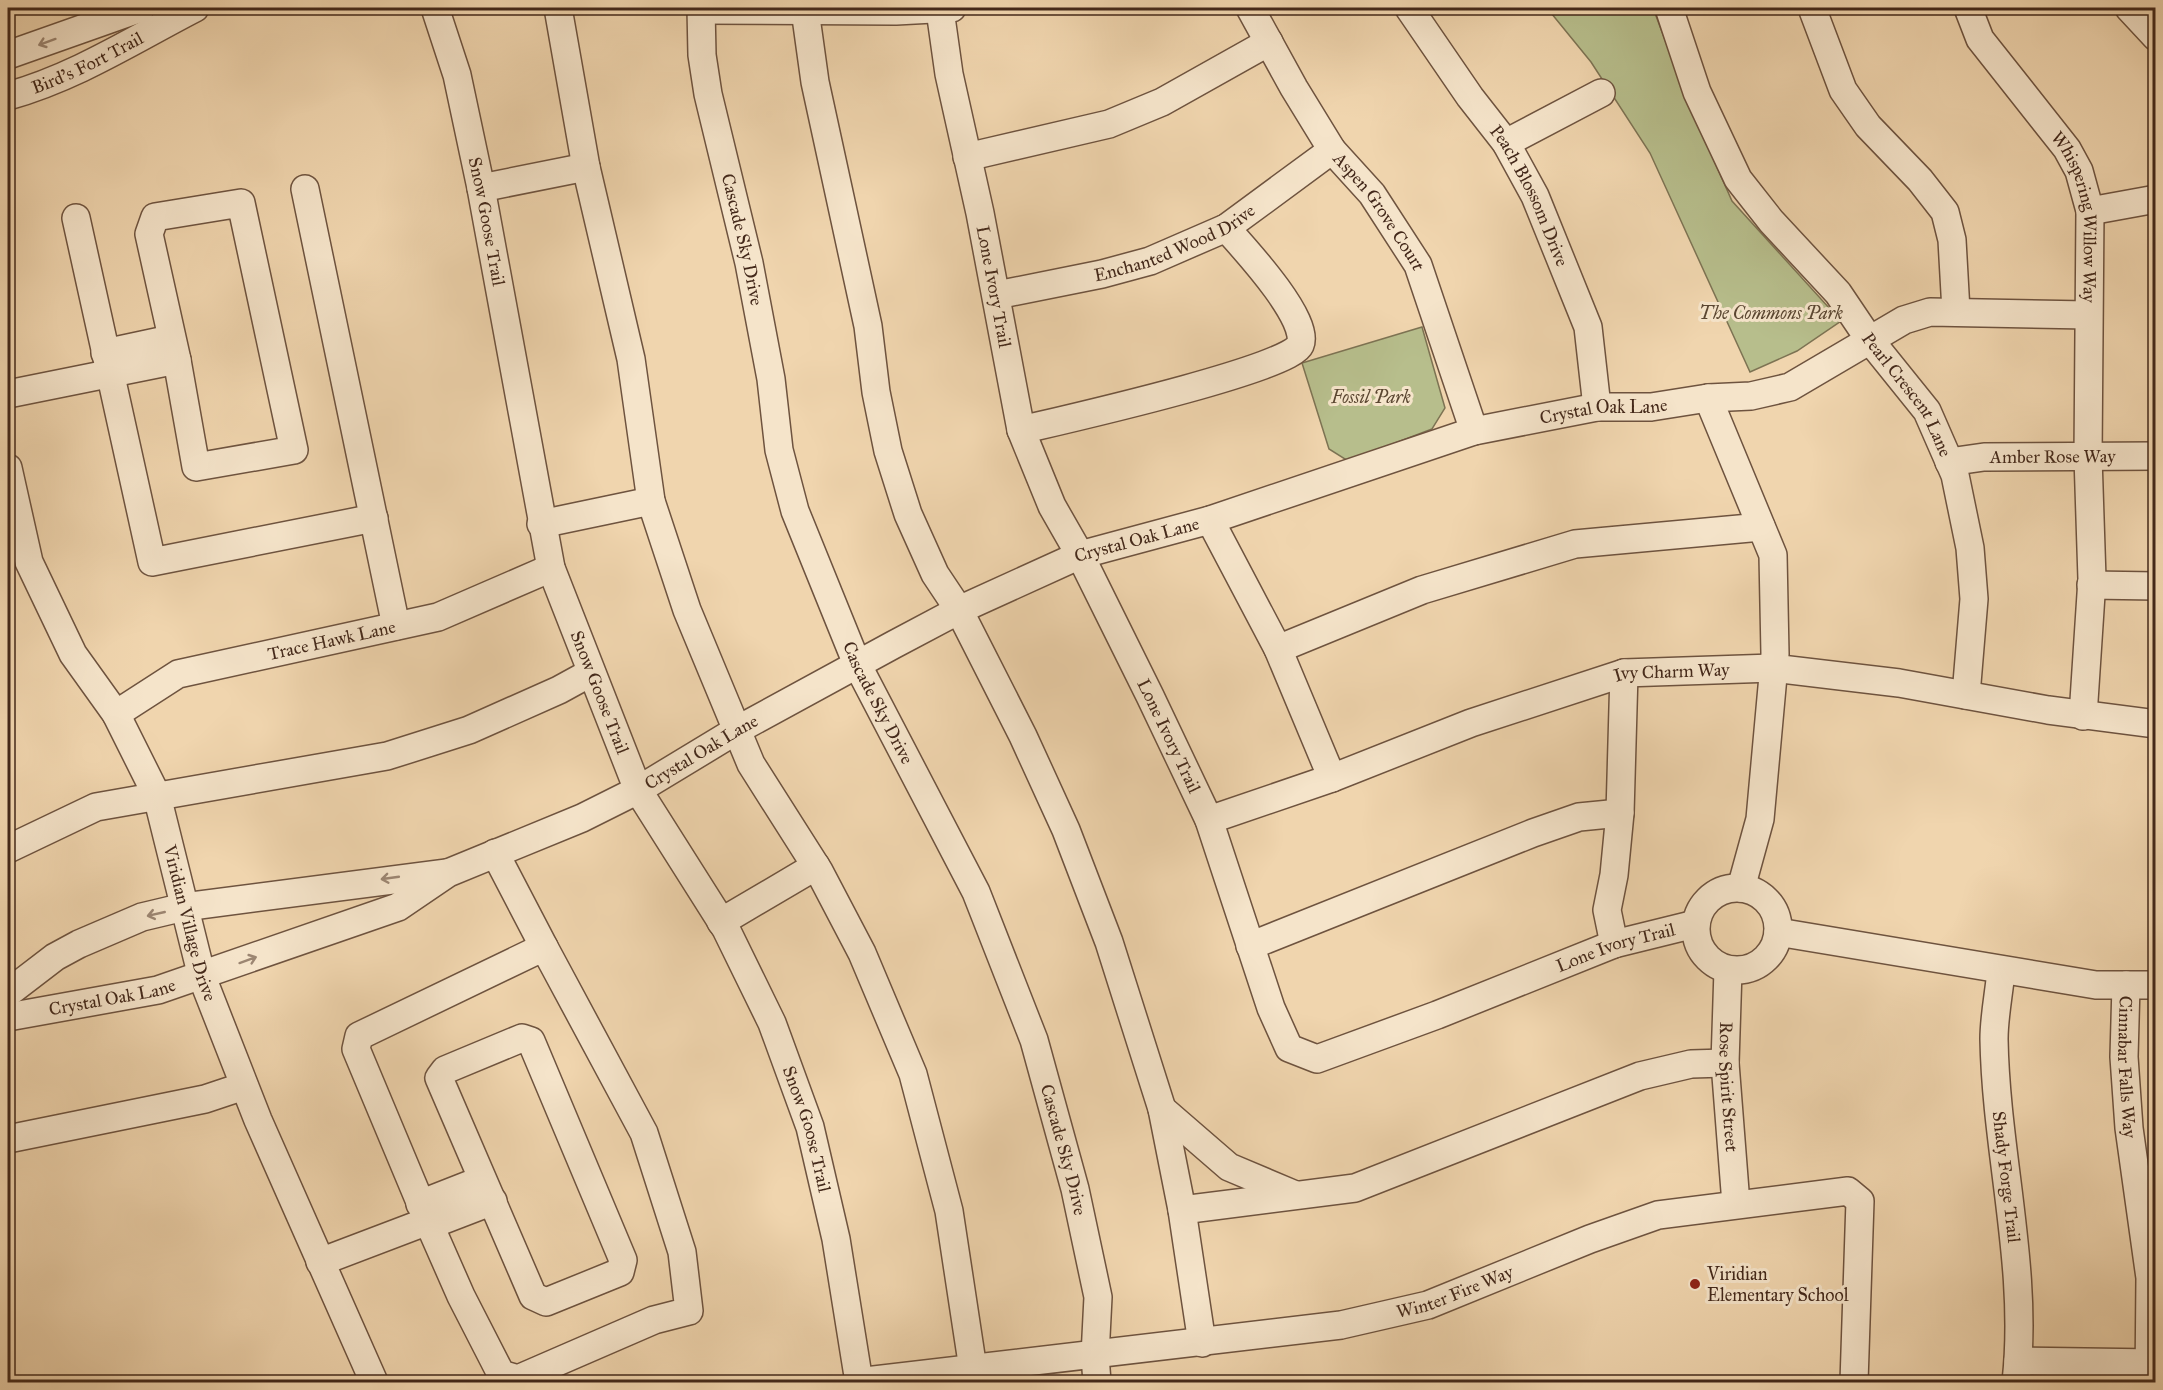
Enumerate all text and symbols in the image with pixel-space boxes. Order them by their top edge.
street label: Bird's Fort Trail [29,27,147,99]
one-way arrow [38,38,57,49]
street label: Peach Blossom Drive [1485,120,1573,270]
street label: Whispering Willow Way [2046,127,2101,303]
street label: Aspen Grove Court [1328,147,1430,274]
street label: Snow Goose Trail [464,155,510,288]
street label: Cascade Sky Drive [717,171,768,307]
street label: Enchanted Wood Drive [1092,199,1259,286]
street label: Lone Ivory Trail [972,224,1016,350]
park label: The Commons Park [1699,302,1843,324]
street label: Pearl Crescent Lane [1857,328,1957,460]
park label: Fossil Park [1330,386,1411,408]
street label: Crystal Oak Lane [1538,394,1669,429]
street label: Amber Rose Way [1989,445,2116,468]
street label: Crystal Oak Lane [1072,512,1202,567]
street label: Trace Hawk Lane [266,616,398,665]
street label: Snow Goose Trail [566,628,634,757]
street label: Cascade Sky Drive [838,638,918,768]
street label: Ivy Charm Way [1611,658,1730,687]
street label: Lone Ivory Trail [1132,675,1206,797]
street label: Crystal Oak Lane [640,710,762,795]
street label: Viridian Village Drive [158,842,221,1004]
one-way arrow [380,873,400,884]
one-way arrow [146,909,165,921]
street label: Lone Ivory Trail [1553,918,1677,977]
one-way arrow [238,954,257,965]
street label: Crystal Oak Lane [47,974,178,1020]
street label: Cinnabar Falls Way [2113,995,2141,1140]
street label: Rose Spirit Street [1714,1021,1743,1153]
street label: Snow Goose Trail [778,1063,836,1194]
street label: Cascade Sky Drive [1036,1082,1091,1217]
street label: Shady Forge Trail [1988,1110,2025,1244]
street label: Winter Fire Way [1394,1260,1517,1323]
place label: Viridian Elementary School [1706,1263,1849,1306]
marker: Viridian Elementary School [1688,1277,1702,1291]

